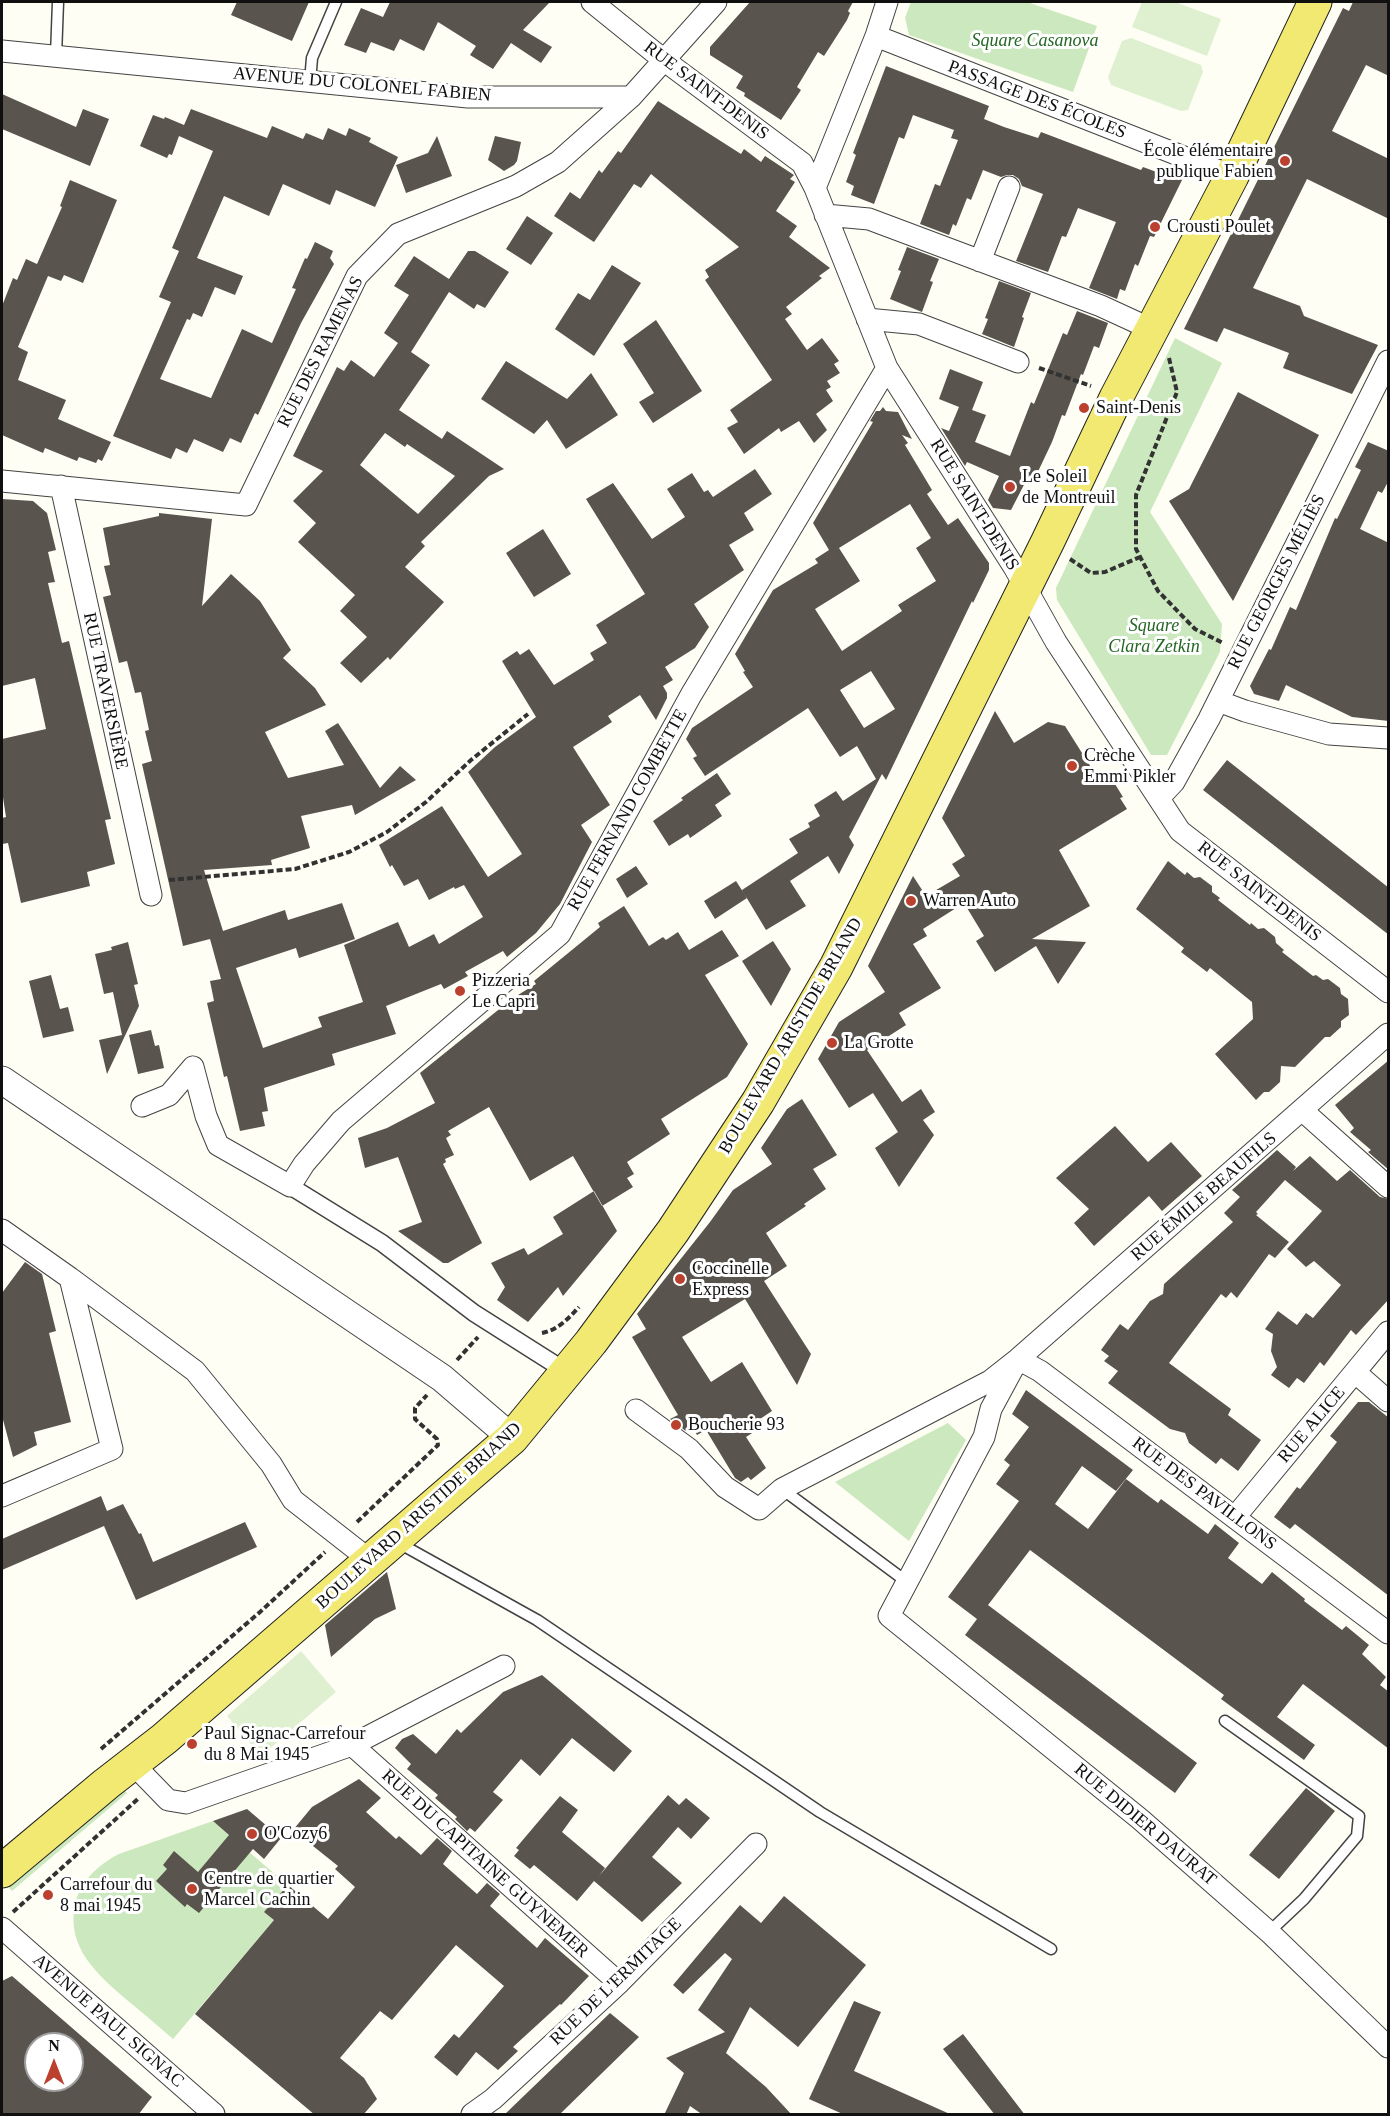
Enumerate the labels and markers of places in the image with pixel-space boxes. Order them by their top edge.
place label: École élémentaire publique Fabien [1144,140,1273,182]
marker: École élémentaire publique Fabien [1278,154,1292,168]
place label: Crousti Poulet [1167,216,1271,238]
marker: Crousti Poulet [1148,220,1162,234]
place label: Saint-Denis [1096,397,1181,419]
marker: Saint-Denis [1077,401,1091,415]
place label: Le Soleil de Montreuil [1022,466,1115,508]
marker: Le Soleil de Montreuil [1003,480,1017,494]
place label: Crèche Emmi Pikler [1084,745,1175,788]
marker: Crèche Emmi Pikler [1065,759,1079,773]
place label: Warren Auto [923,890,1016,912]
marker: Warren Auto [904,894,918,908]
place label: Pizzeria Le Capri [472,970,535,1012]
marker: Pizzeria Le Capri [453,984,467,998]
place label: La Grotte [844,1032,913,1054]
marker: La Grotte [825,1036,839,1050]
place label: Coccinelle Express [692,1258,769,1300]
marker: Coccinelle Express [673,1272,687,1286]
place label: Boucherie 93 [688,1414,784,1436]
marker: Boucherie 93 [669,1418,683,1432]
place label: Paul Signac-Carrefour du 8 Mai 1945 [204,1723,365,1766]
marker: Paul Signac-Carrefour du 8 Mai 1945 [185,1737,199,1751]
place label: O'Cozy6 [264,1823,327,1845]
marker: O'Cozy6 [245,1827,259,1841]
place label: Centre de quartier Marcel Cachin [204,1868,334,1910]
place label: Carrefour du 8 mai 1945 [60,1874,152,1916]
marker: Centre de quartier Marcel Cachin [185,1882,199,1896]
marker: Carrefour du 8 mai 1945 [41,1888,55,1902]

